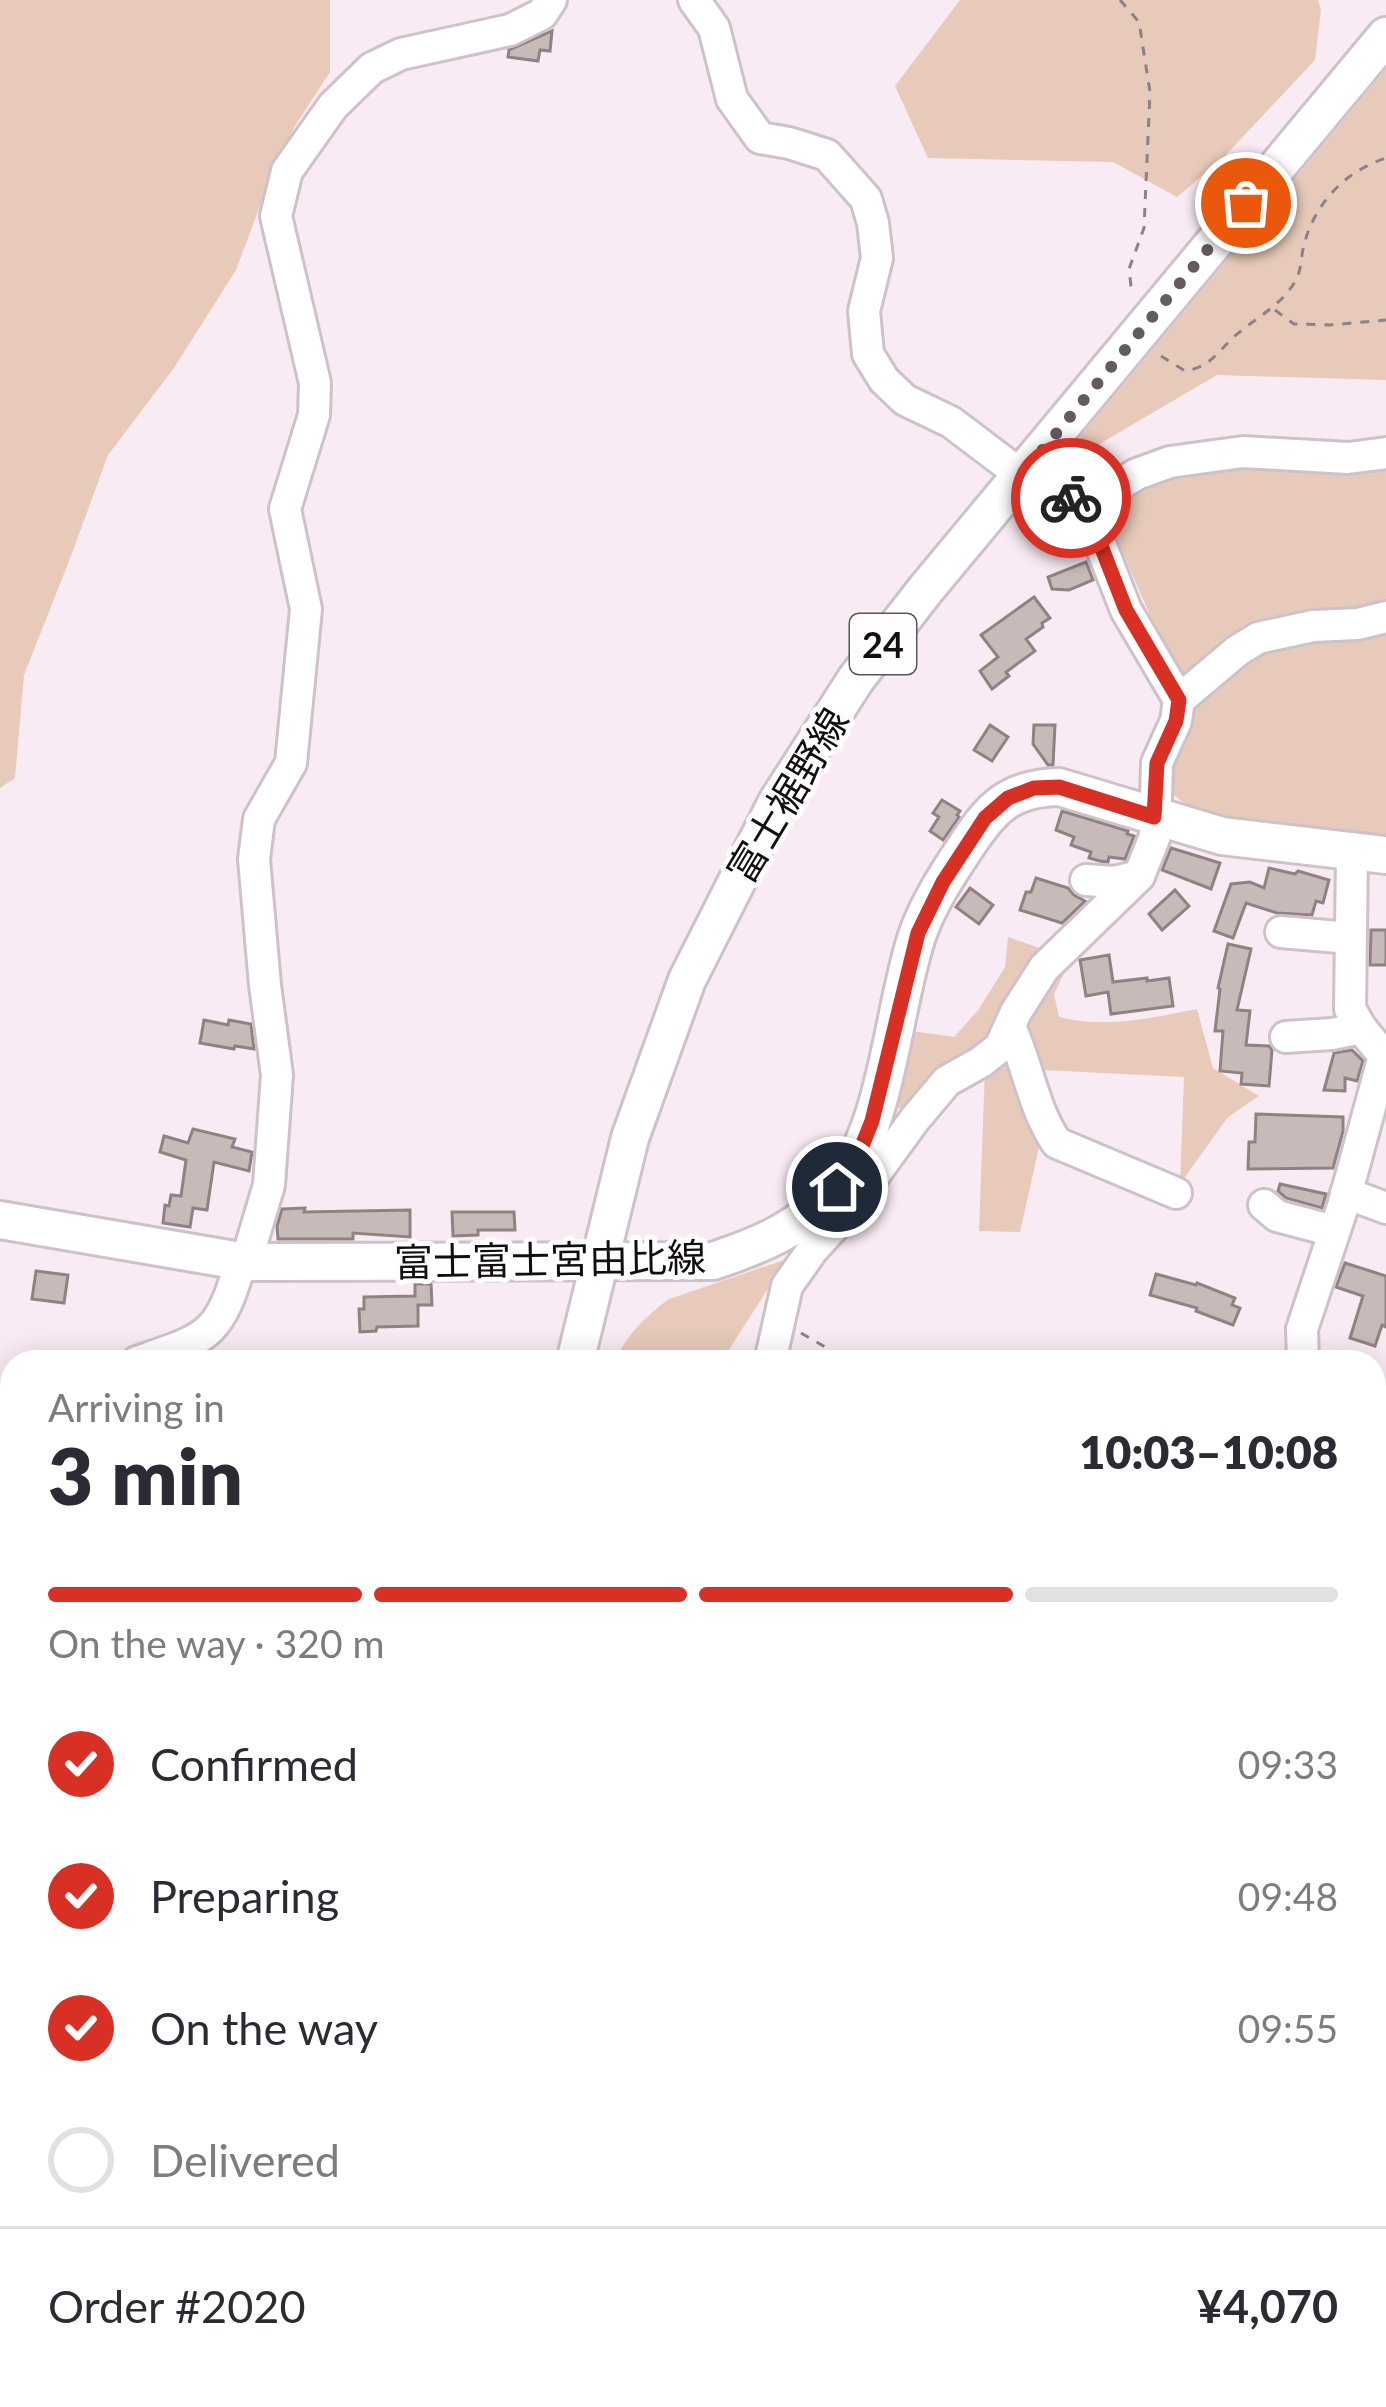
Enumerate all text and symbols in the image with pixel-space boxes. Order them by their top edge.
pin [1195,152,1297,254]
icon: bag [1213,170,1279,236]
courier [1011,438,1131,558]
icon: bike [1038,465,1104,531]
road number: 24 [850,614,916,674]
street label: 富士裾野線 [717,700,857,890]
pin [786,1136,888,1238]
icon: home [804,1154,870,1220]
street label: 富士富士宮由比線 [394,1233,706,1285]
text: Arriving in [48,1384,225,1430]
text: 10:03–10:08 [1079,1425,1338,1479]
text: 3 min [48,1428,243,1522]
text: On the way · 320 m [48,1620,385,1666]
icon: check [48,1731,114,1797]
text: Confirmed [150,1737,358,1791]
text: 09:33 [1238,1741,1338,1787]
icon: check [48,1863,114,1929]
text: Preparing [150,1869,339,1923]
text: 09:48 [1238,1873,1338,1919]
icon: check [48,1995,114,2061]
text: On the way [150,2001,378,2055]
text: 09:55 [1238,2005,1338,2051]
text: Delivered [150,2133,340,2187]
text: Order #2020 [48,2279,306,2333]
text: ¥4,070 [1197,2279,1338,2333]

